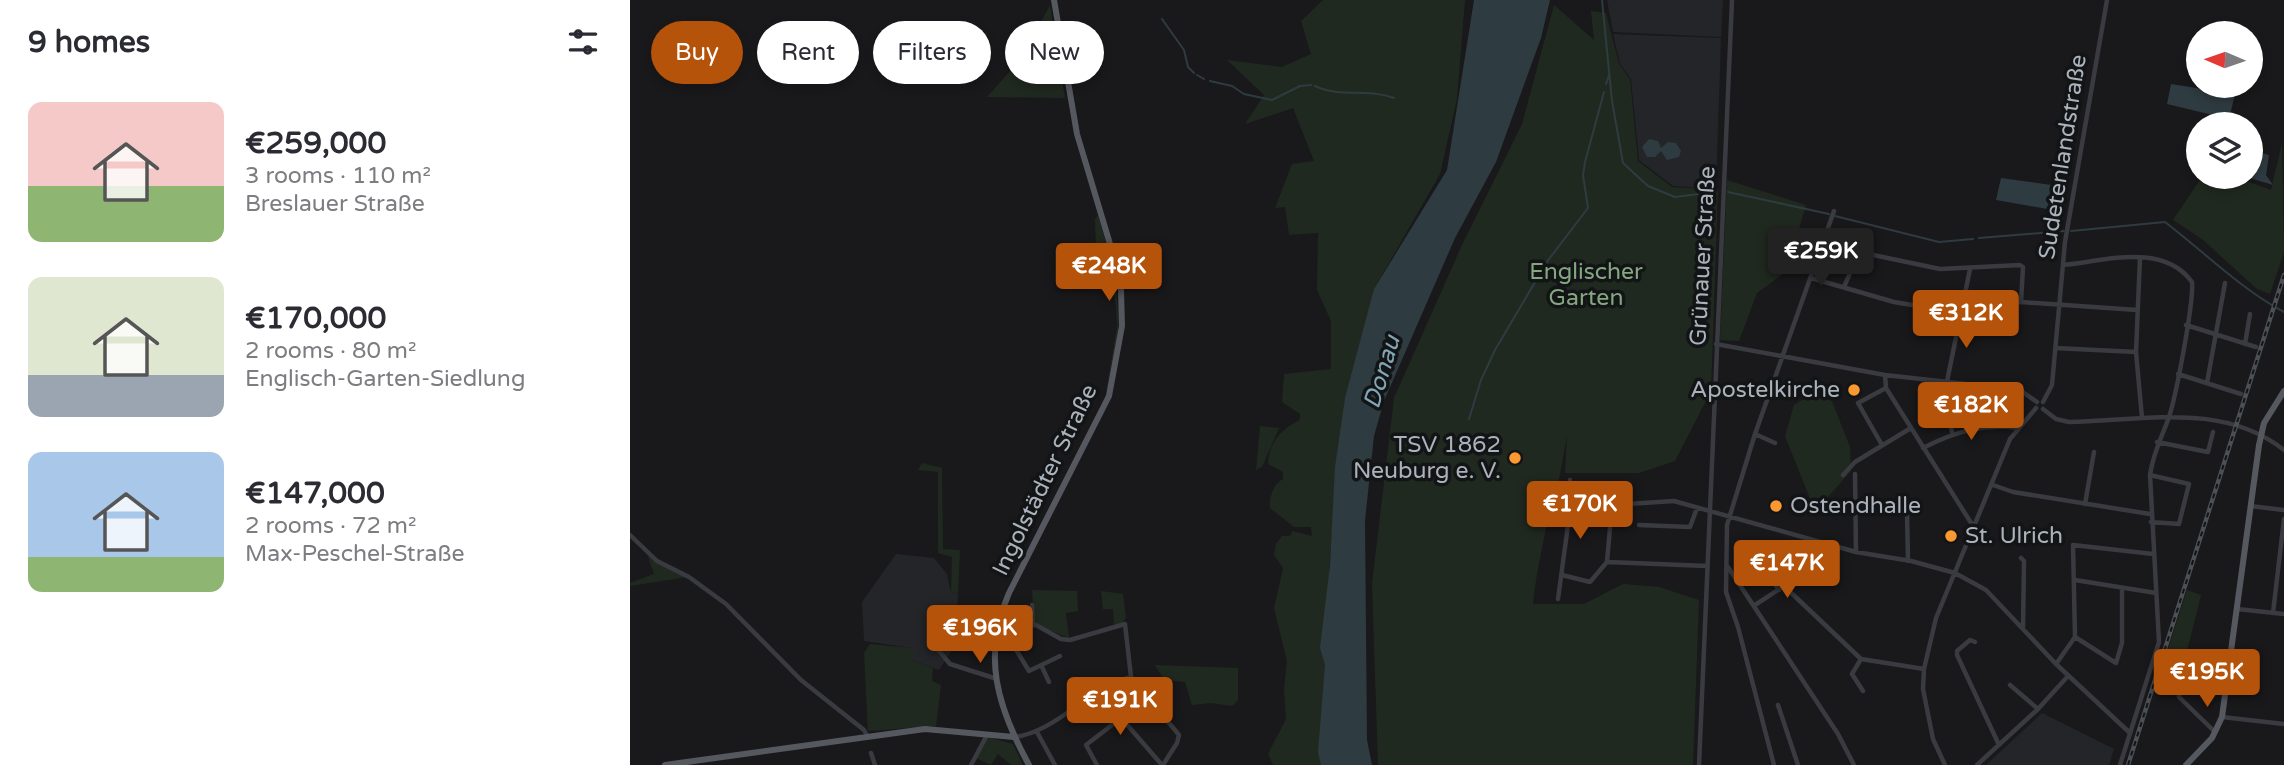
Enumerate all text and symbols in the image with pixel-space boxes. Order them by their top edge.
chip: Buy [651,21,743,84]
chip: Rent [757,21,859,84]
chip: Filters [873,21,991,84]
chip: New [1005,21,1104,84]
north arrow [2186,21,2263,98]
map controls [2186,21,2263,189]
icon: filters [564,23,602,61]
text: 9 homes [28,24,150,61]
street label: Sudetenlandstraße [2033,53,2093,261]
button: layers [2186,112,2263,189]
text: €259,000 [245,125,386,162]
icon: home [84,130,168,214]
text: 3 rooms · 110 m² [245,162,431,190]
street label: Grünauer Straße [1684,165,1722,347]
text: Breslauer Straße [245,190,425,218]
pin: €259K [1772,229,1870,288]
text: €259K [1784,237,1858,265]
pin: €248K [1060,244,1158,303]
text: €248K [1072,252,1146,280]
park label: Englischer Garten [1529,258,1643,312]
pin: €312K [1917,290,2015,350]
text: €312K [1929,299,2003,327]
text: €170,000 [245,300,386,337]
icon: home [84,305,168,389]
water label: Donau [1357,331,1407,412]
text: 2 rooms · 80 m² [245,337,416,365]
text: Englisch-Garten-Siedlung [245,365,525,393]
place label: Apostelkirche [1690,376,1840,404]
street label: Ingolstädter Straße [987,380,1103,580]
marker: Apostelkirche [1846,382,1862,398]
pin: €182K [1922,382,2020,442]
text: €182K [1934,391,2008,419]
place label: TSV 1862 Neuburg e. V. [1353,431,1501,485]
marker: TSV 1862 Neuburg e. V. [1507,450,1523,466]
text: €147,000 [245,475,385,512]
icon: home [84,480,168,564]
pin: €170K [1531,482,1629,541]
text: €170K [1543,490,1617,518]
place label: Ostendhalle [1790,492,1921,520]
marker: Ostendhalle [1768,498,1784,514]
text: 2 rooms · 72 m² [245,512,416,540]
place label: St. Ulrich [1965,522,2063,550]
marker: St. Ulrich [1943,528,1959,544]
text: Max-Peschel-Straße [245,540,464,568]
pin: €147K [1738,540,1836,600]
text: €147K [1750,549,1824,577]
pin: €196K [931,606,1029,665]
text: €196K [943,614,1017,642]
pin: €195K [2158,650,2256,709]
text: €195K [2170,658,2244,686]
pin: €191K [1071,678,1169,737]
text: €191K [1083,686,1157,714]

